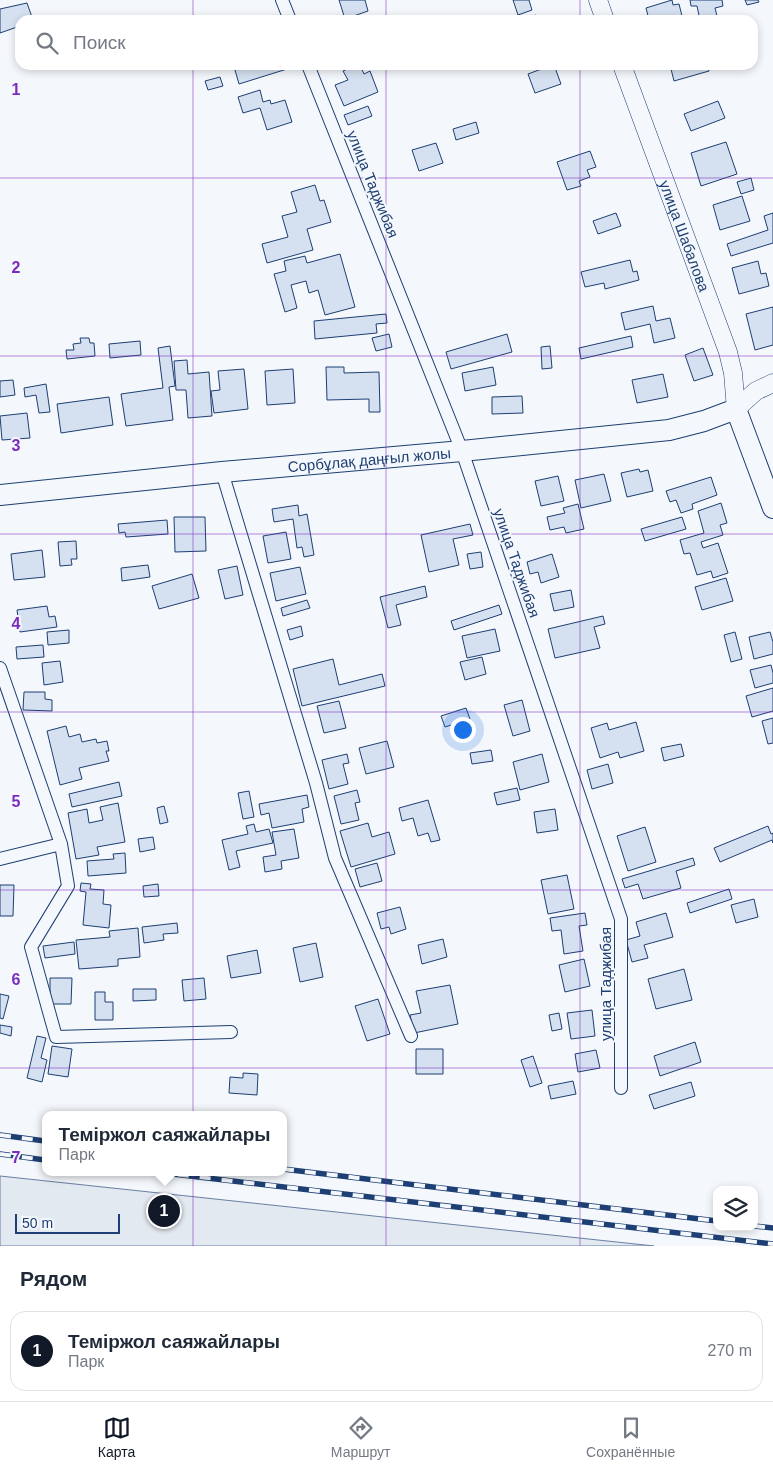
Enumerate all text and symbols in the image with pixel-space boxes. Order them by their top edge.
search box [15,15,758,70]
icon: search [33,29,61,57]
text: Поиск [73,32,126,53]
text: 1 [12,81,21,98]
street label: улица Таджибая [344,128,402,240]
street label: улица Шабалова [657,178,714,294]
text: 2 [12,259,21,276]
text: 3 [12,437,21,454]
street label: Сорбұлақ даңғыл жолы [287,444,452,475]
street label: улица Таджибая [490,506,544,620]
text: 4 [12,615,21,632]
your location [450,717,476,743]
text: 5 [12,793,21,810]
street label: улица Таджибая [597,927,614,1041]
text: 6 [12,971,21,988]
popup [42,1111,287,1176]
text: Теміржол саяжайлары [58,1124,271,1145]
text: Парк [58,1146,95,1163]
text: 7 [12,1149,21,1166]
map controls [713,1186,758,1231]
button: layers [713,1186,758,1231]
pin: 1 [148,1192,180,1230]
scale bar [15,1211,120,1234]
text: 50 m [22,1215,53,1231]
text: Рядом [20,1267,87,1290]
text: Теміржол саяжайлары [68,1331,280,1352]
text: 1 [33,1342,41,1359]
text: 270 m [708,1342,752,1359]
text: Парк [68,1353,104,1370]
tab: Карта [98,1414,135,1460]
tab: Маршрут [331,1414,390,1460]
tab: Сохранённые [586,1414,675,1460]

